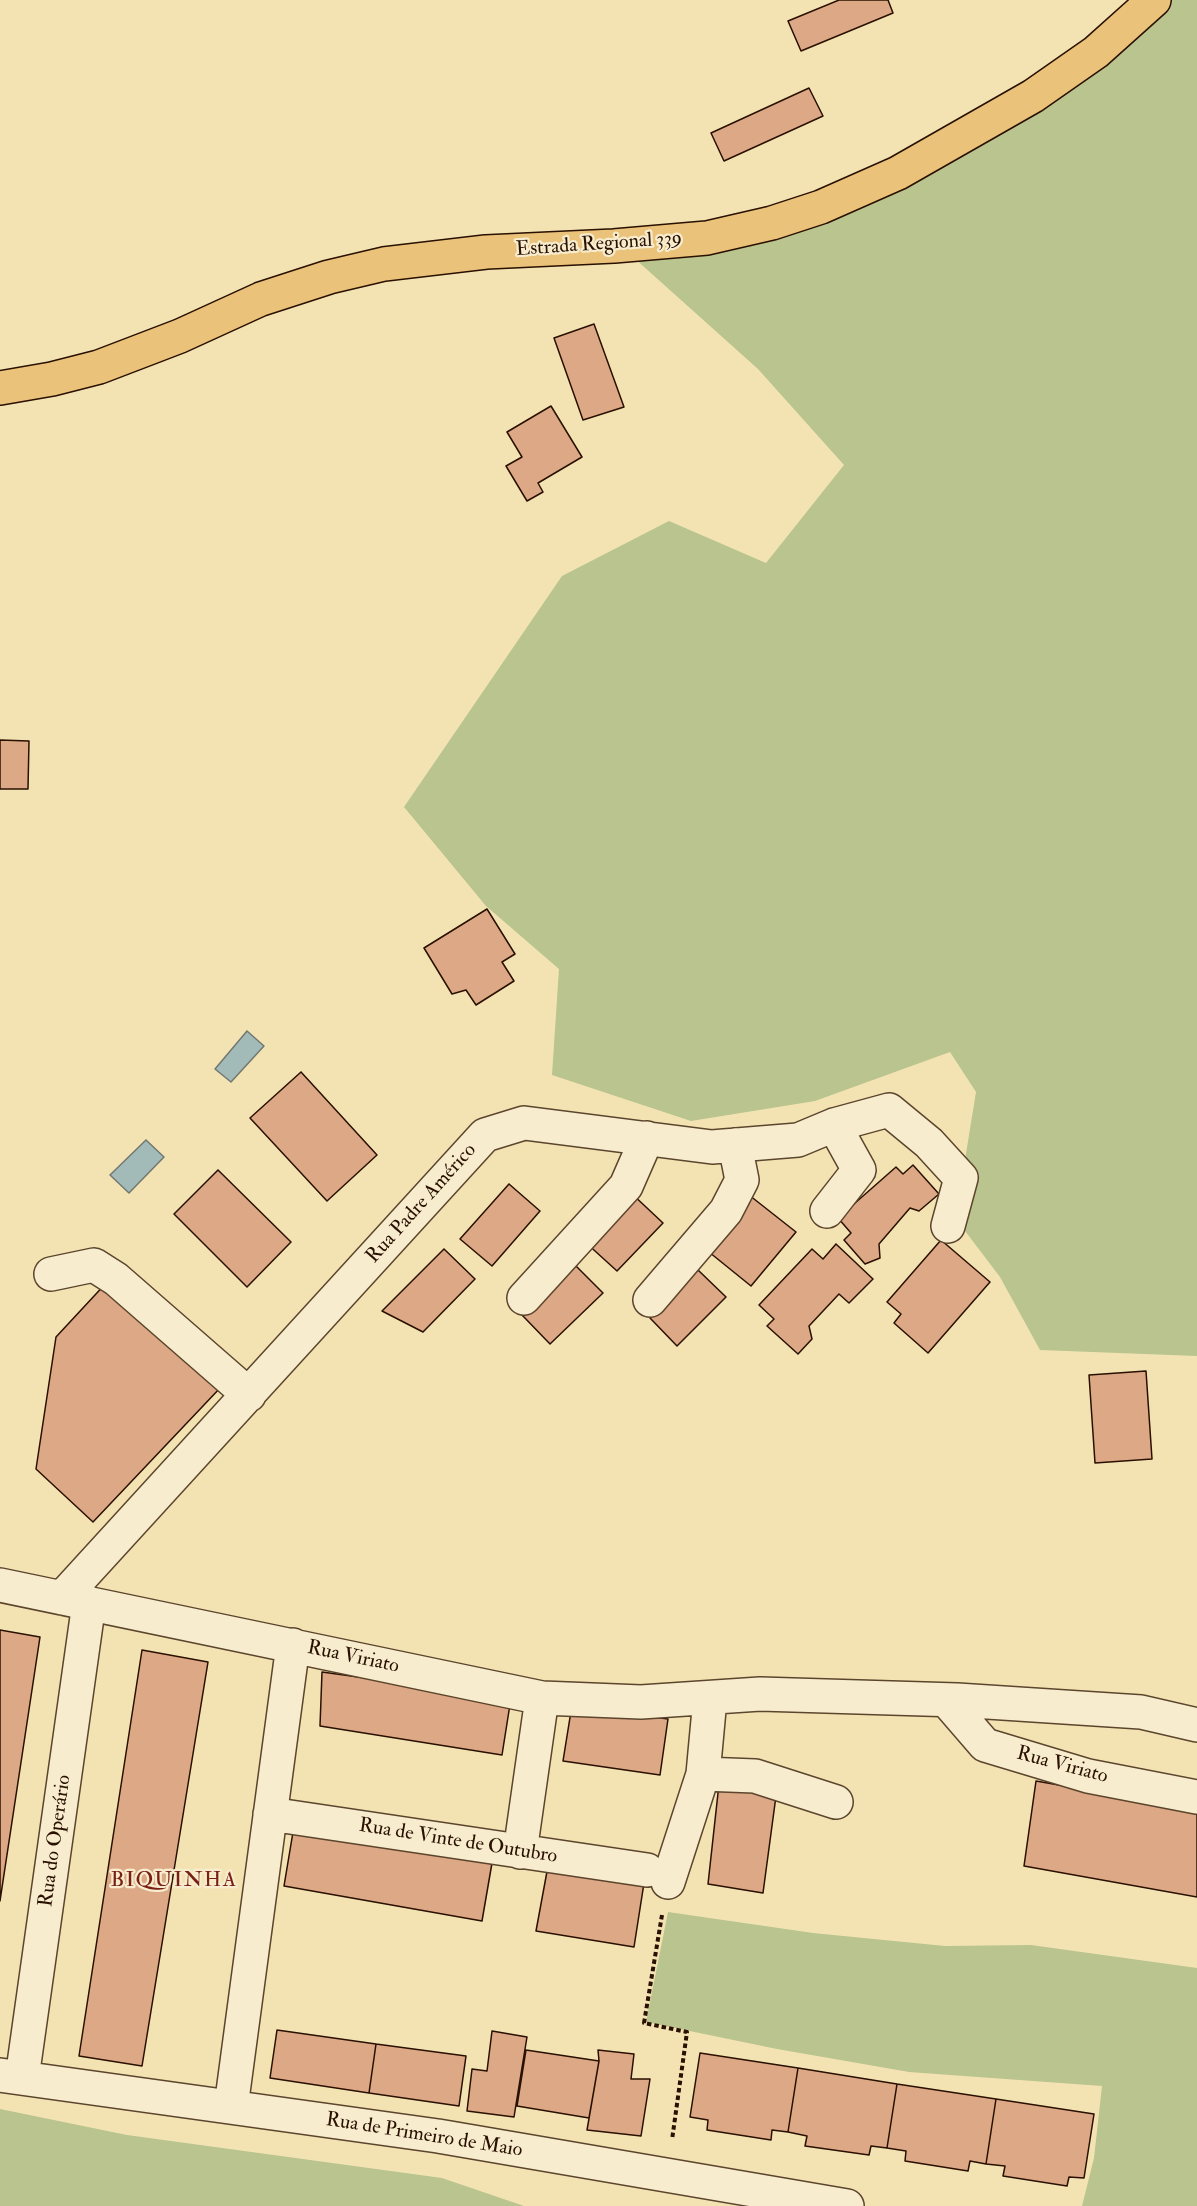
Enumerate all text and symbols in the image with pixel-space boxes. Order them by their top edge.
street label: Estrada Regional 339 [515,227,683,263]
street label: Rua Padre Américo [362,1139,482,1269]
street label: Rua Viriato [305,1637,401,1679]
street label: Rua Viriato [1014,1742,1110,1790]
street label: Rua do Operário [35,1773,77,1909]
street label: Rua de Vinte de Outubro [357,1814,559,1870]
district label: BIQUINHA [110,1868,238,1894]
street label: Rua de Primeiro de Maio [324,2109,524,2163]

